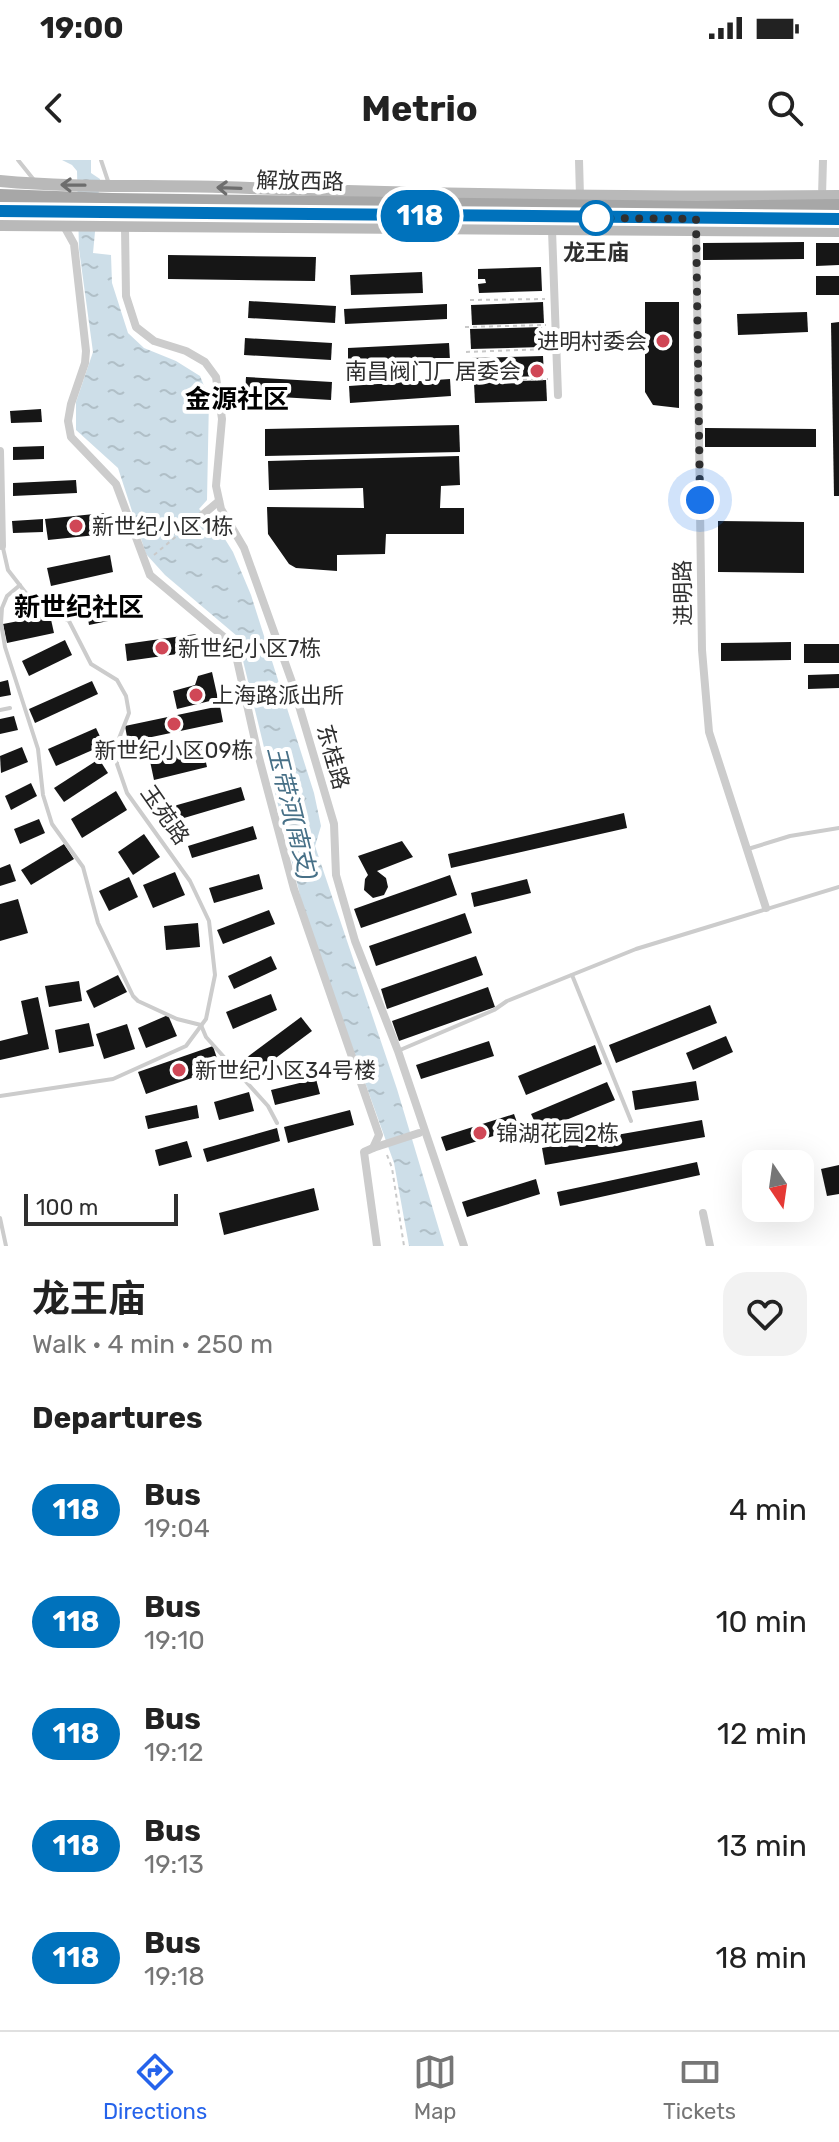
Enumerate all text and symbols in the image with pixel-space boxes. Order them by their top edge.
text: 19:00 [40,10,124,46]
icon: back [32,86,76,130]
icon: search [763,86,807,130]
text: Metrio [361,87,478,130]
street label: 解放西路 [256,167,344,195]
one-way arrow [60,177,87,193]
one-way arrow [216,180,243,195]
line badge: 118 [374,190,466,242]
text: 118 [397,199,443,232]
marker: 龙王庙 [579,201,613,235]
place label: 龙王庙 [563,239,629,266]
place label: 进明村委会 [537,328,647,355]
marker: 进明村委会 [654,332,672,350]
place label: 南昌阀门厂居委会 [345,358,521,385]
marker: 南昌阀门厂居委会 [528,362,546,380]
district label: 金源社区 [185,384,289,415]
your location [680,480,720,520]
place label: 新世纪小区1栋 [92,513,233,540]
marker: 新世纪小区1栋 [67,517,85,535]
street label: 进明路 [669,560,697,626]
district label: 新世纪社区 [14,592,144,623]
place label: 新世纪小区7栋 [178,635,321,662]
marker: 新世纪小区7栋 [153,639,171,657]
place label: 上海路派出所 [212,682,344,709]
marker: 上海路派出所 [187,686,205,704]
marker: 新世纪小区09栋 [165,715,183,733]
street label: 东桂路 [311,722,355,792]
place label: 新世纪小区09栋 [94,737,254,764]
water label: 玉带河(南支) [262,744,322,882]
street label: 玉苑路 [135,780,195,850]
place label: 新世纪小区34号楼 [195,1057,376,1084]
marker: 新世纪小区34号楼 [170,1061,188,1079]
place label: 锦湖花园2栋 [496,1120,619,1147]
marker: 锦湖花园2栋 [471,1124,489,1142]
north arrow [742,1150,814,1222]
map controls [742,1150,814,1222]
scale bar [24,1190,178,1226]
text: 100 m [36,1194,98,1221]
button: heart [723,1272,807,1356]
text: 龙王庙 [32,1276,146,1322]
text: Walk · 4 min · 250 m [32,1329,273,1360]
text: Departures [32,1400,203,1436]
text: Bus [144,1477,201,1513]
text: 4 min [729,1492,807,1528]
text: 118 [53,1493,99,1526]
text: 19:04 [144,1513,210,1544]
text: Bus [144,1589,201,1625]
text: 10 min [716,1604,807,1640]
text: 118 [53,1605,99,1638]
text: 19:10 [144,1625,205,1656]
text: Bus [144,1701,201,1737]
text: 12 min [717,1716,807,1752]
text: 118 [53,1717,99,1750]
text: 19:12 [144,1737,204,1768]
text: Bus [144,1813,201,1849]
text: 13 min [717,1828,807,1864]
text: 118 [53,1829,99,1862]
text: 19:13 [144,1849,204,1880]
text: Bus [144,1925,201,1961]
text: 18 min [716,1940,807,1976]
text: 118 [53,1941,99,1974]
text: 19:18 [144,1961,205,1992]
tab: Directions [103,2050,207,2125]
tab: Map [413,2050,457,2125]
tab: Tickets [663,2050,736,2125]

